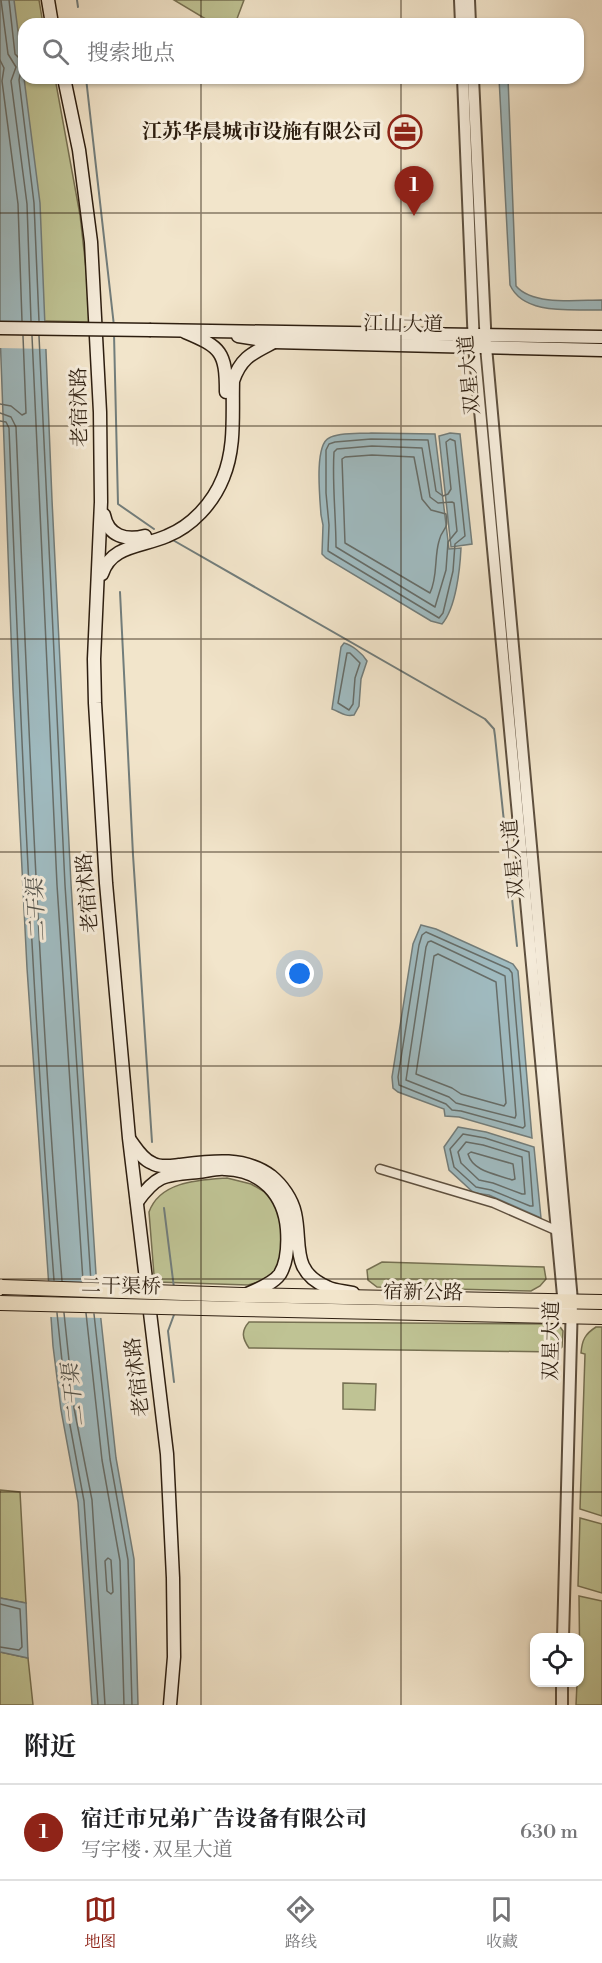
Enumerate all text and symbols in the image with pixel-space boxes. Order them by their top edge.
search box [18,18,584,84]
icon: search [39,35,72,68]
text: 搜索地点 [87,40,175,67]
office icon: 江苏华晨城市设施有限公司 [387,114,423,150]
place label: 江苏华晨城市设施有限公司 [142,120,382,145]
pin: 1 [394,166,434,216]
street label: 江山大道 [363,312,443,338]
street label: 双星大道 [454,334,486,416]
street label: 老宿沭路 [67,367,93,447]
street label: 双星大道 [498,818,530,900]
street label: 老宿沭路 [72,852,104,934]
water label: 二干渠 [22,875,52,942]
your location [285,959,314,988]
street label: 二干渠桥 [81,1274,161,1300]
street label: 宿新公路 [383,1280,463,1306]
street label: 双星大道 [539,1301,565,1381]
street label: 老宿沭路 [121,1336,155,1418]
water label: 二干渠 [57,1359,90,1428]
map controls [530,1633,584,1687]
button: locate [530,1633,584,1687]
text: 附近 [24,1731,76,1763]
text: 宿迁市兄弟广告设备有限公司 [81,1806,367,1833]
text: 1 [39,1820,48,1845]
text: 630 m [520,1820,578,1845]
text: 写字楼 · 双星大道 [81,1838,233,1863]
tab: 地图 [84,1893,117,1952]
tab: 路线 [284,1893,317,1952]
tab: 收藏 [485,1893,518,1952]

